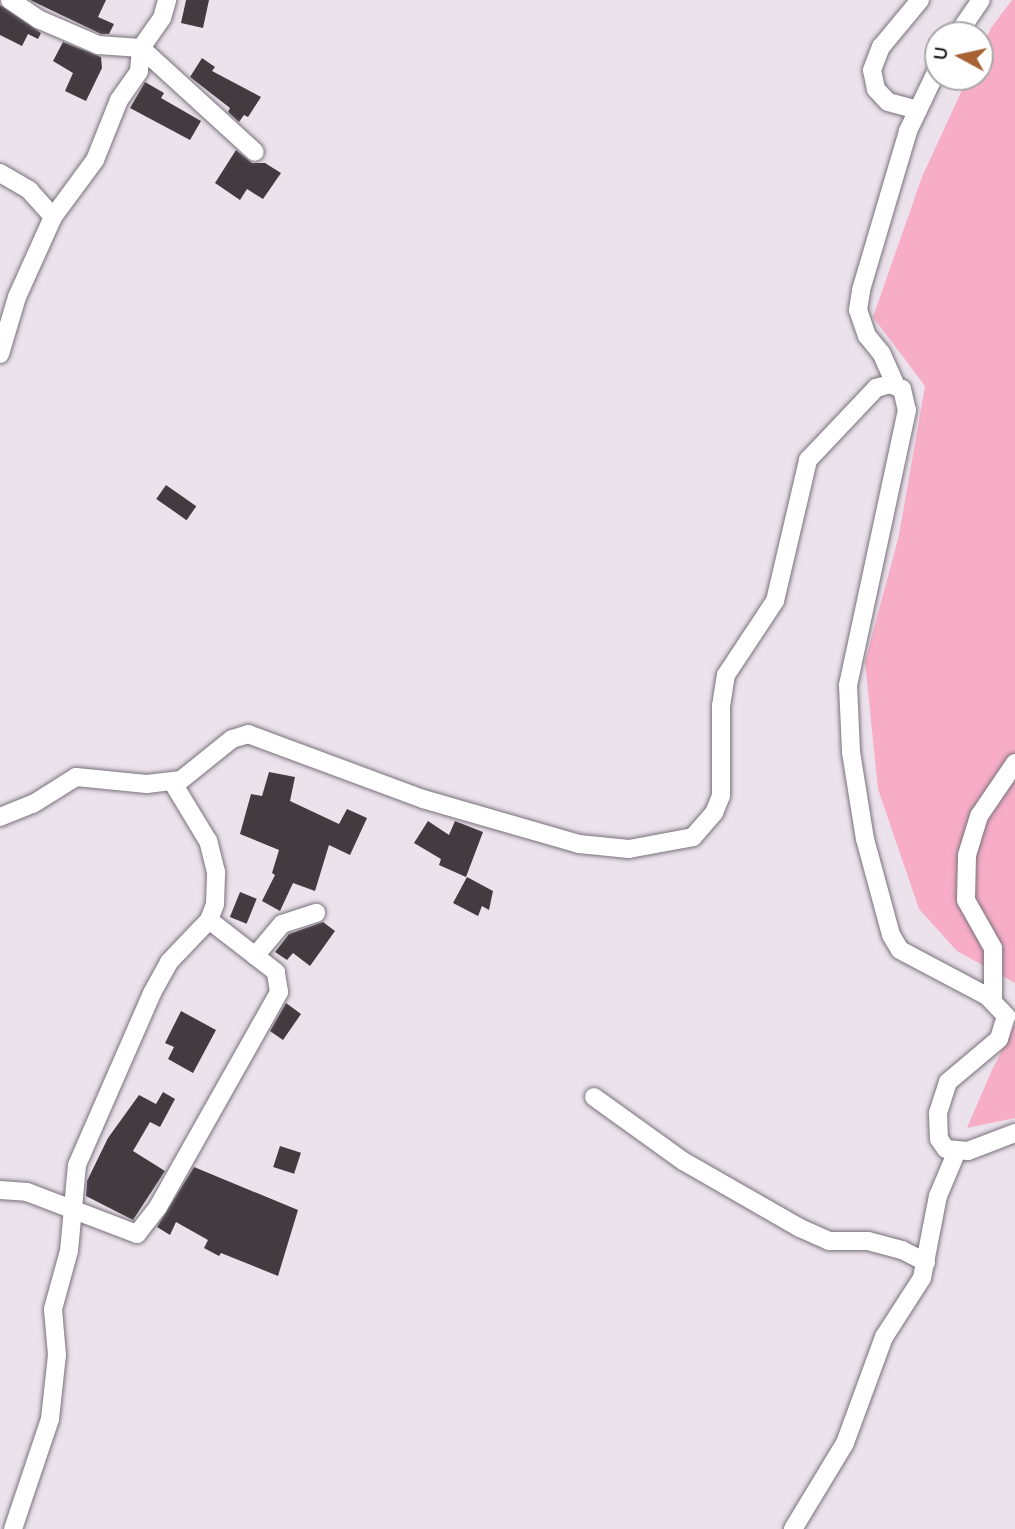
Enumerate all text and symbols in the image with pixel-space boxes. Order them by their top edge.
north arrow [924,21,994,91]
text: U [927,45,953,62]

